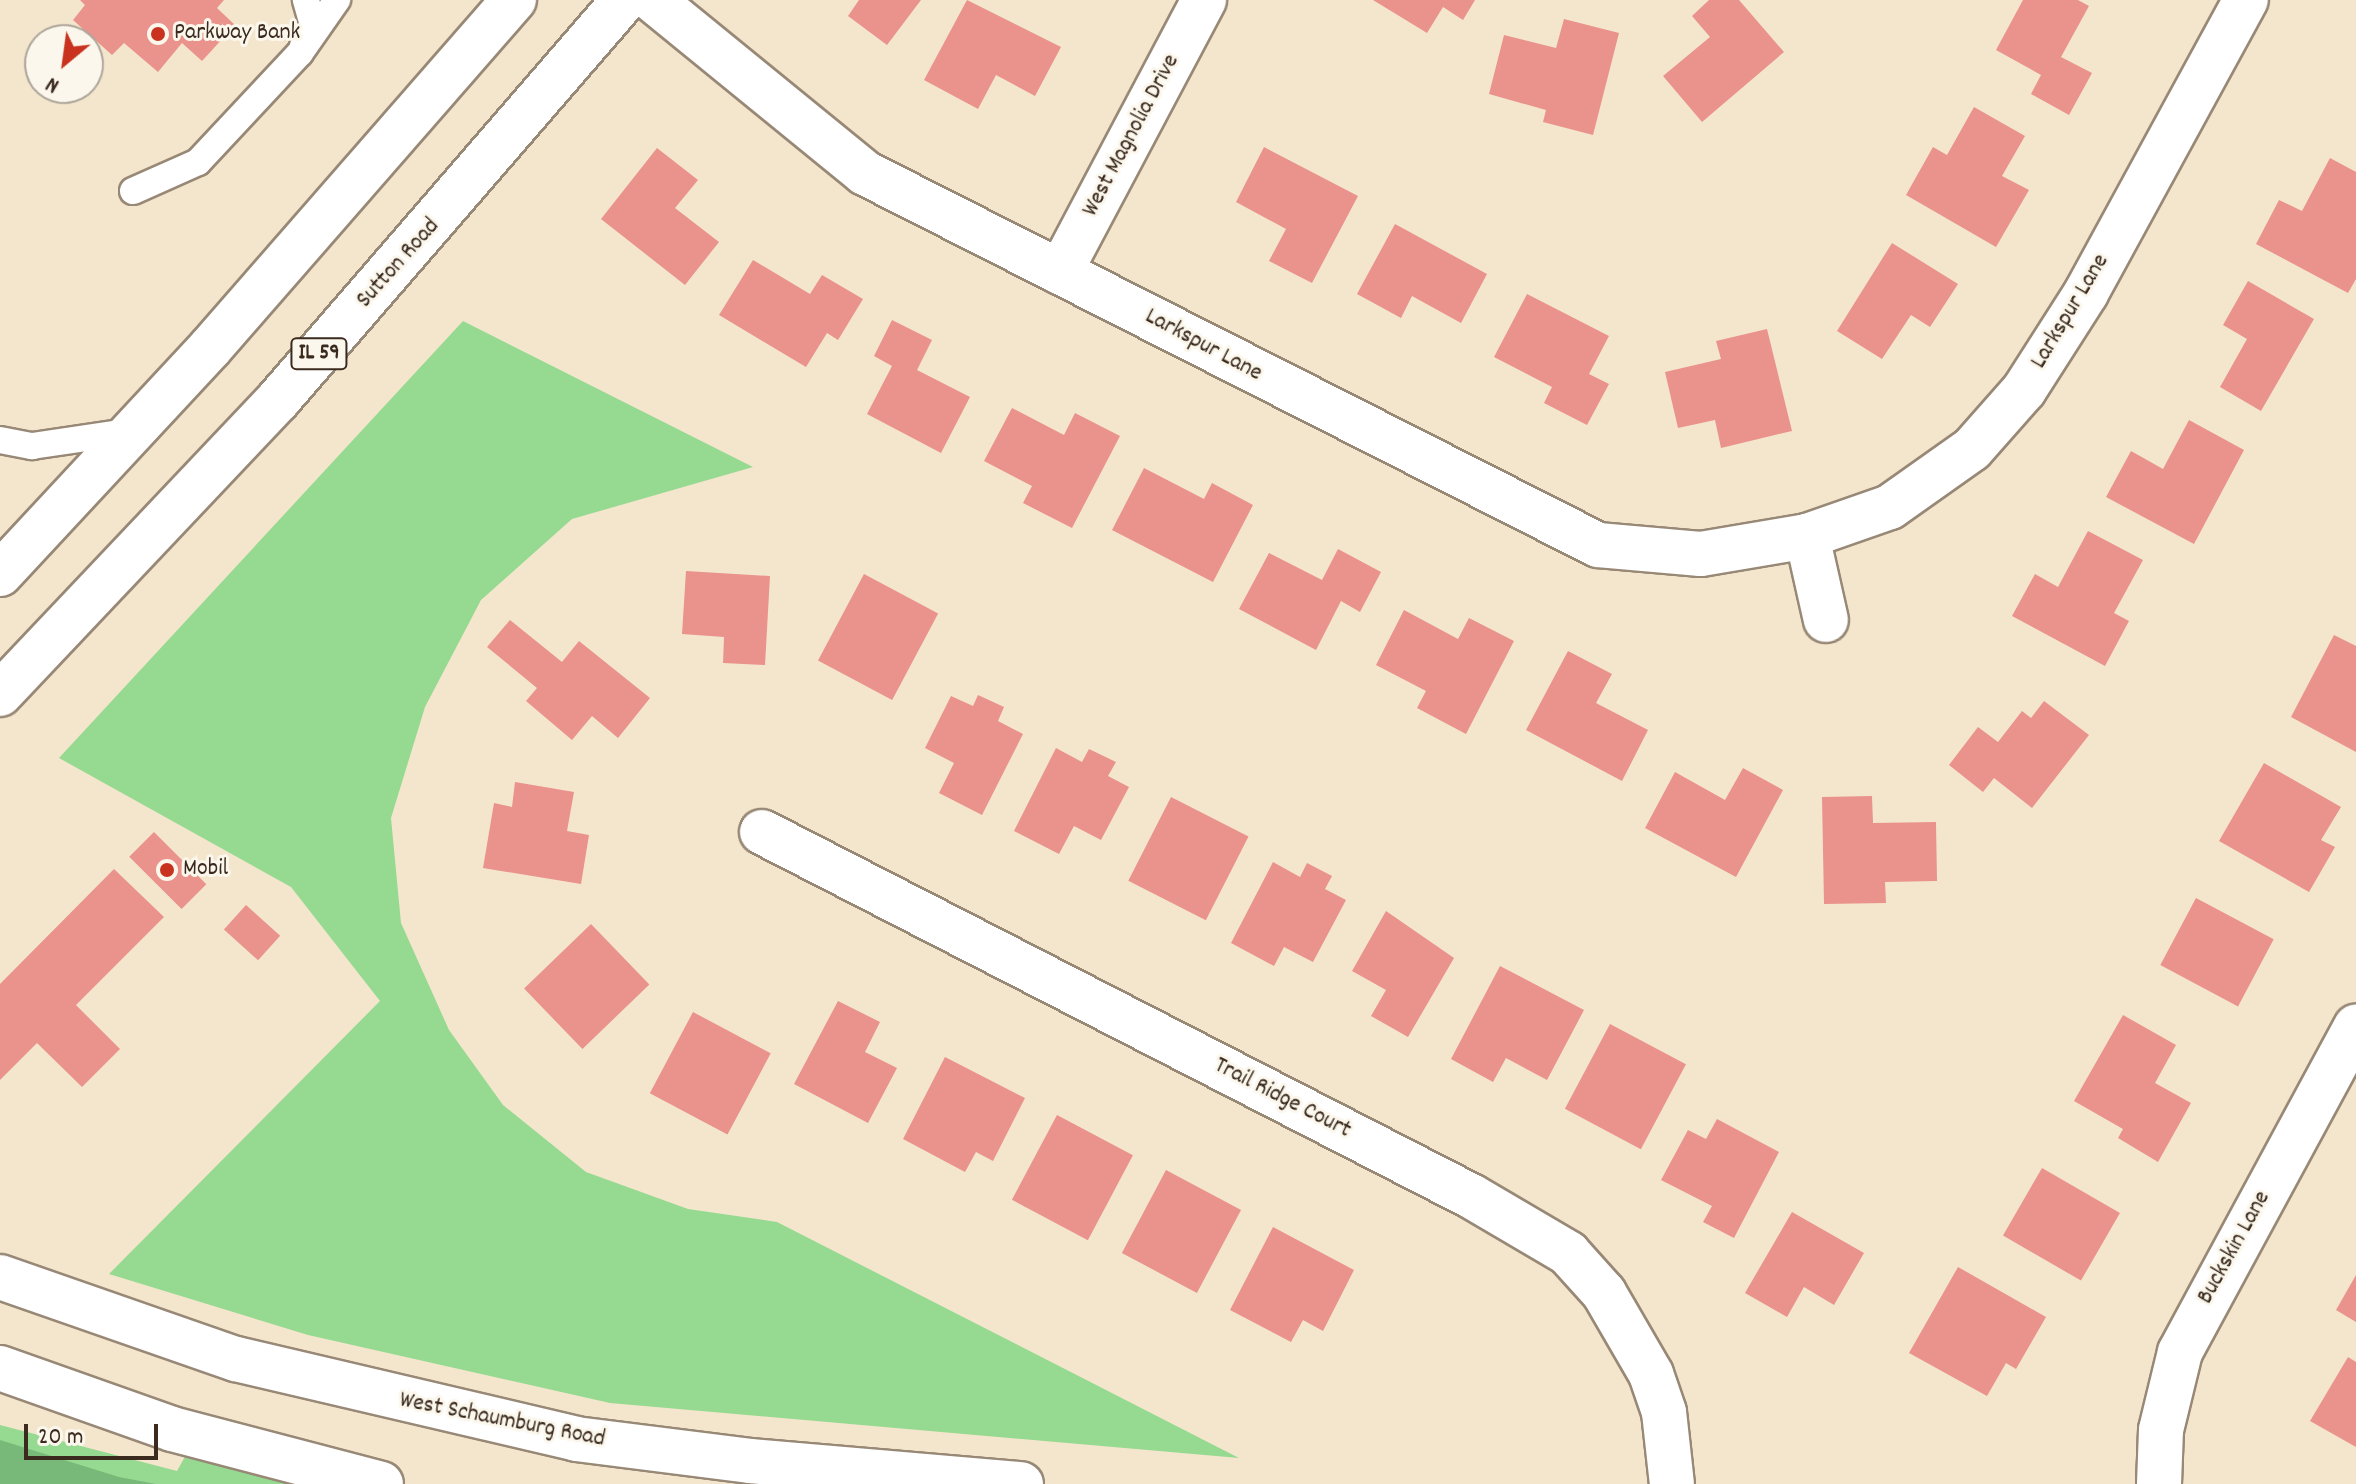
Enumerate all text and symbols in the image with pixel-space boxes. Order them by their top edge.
place label: Parkway Bank [174,20,300,48]
north arrow [24,24,104,104]
marker: Parkway Bank [149,25,167,43]
street label: West Magnolia Drive [1077,50,1187,222]
text: N [41,67,65,100]
street label: Sutton Road [351,213,447,315]
street label: Larkspur Lane [2026,250,2116,374]
street label: Larkspur Lane [1140,303,1266,389]
road number: IL 59 [289,336,349,372]
place label: Mobil [183,856,228,884]
marker: Mobil [158,861,176,879]
street label: Trail Ridge Court [1209,1052,1355,1146]
street label: Buckskin Lane [2192,1186,2278,1310]
street label: West Schaumburg Road [397,1387,607,1455]
scale bar [28,1408,162,1458]
text: 20 m [38,1421,84,1455]

